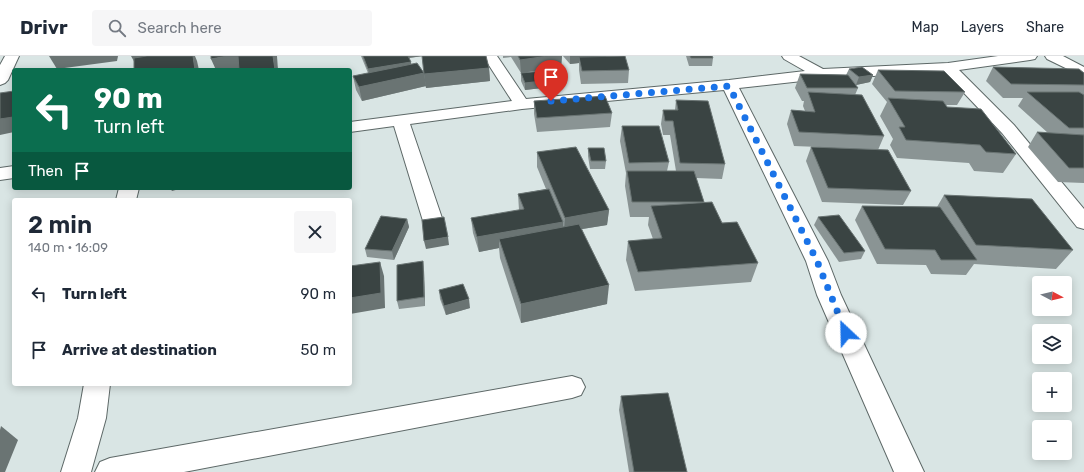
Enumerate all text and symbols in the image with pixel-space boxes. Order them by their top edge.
search box [92,10,372,46]
text: Drivr [20,16,68,39]
icon: search [106,17,128,39]
text: Search here [138,19,222,37]
text: Map [912,19,939,36]
text: Layers [961,19,1004,36]
text: Share [1026,19,1064,36]
pin [534,60,568,101]
icon: arrive [540,66,562,88]
text: 90 m [94,82,163,115]
icon: left [28,84,80,136]
text: Turn left [94,116,164,138]
icon: arrive [71,160,93,182]
text: Then [28,162,63,180]
text: 2 min [28,211,92,239]
button: close [294,211,336,253]
text: 140 m · 16:09 [28,240,108,255]
north arrow [1032,276,1072,316]
map controls [1032,276,1072,460]
icon: left [28,283,50,305]
text: Turn left [62,285,127,303]
text: 90 m [301,285,336,303]
position arrow [825,312,867,354]
button: layers [1032,324,1072,364]
icon: arrive [28,339,50,361]
text: Arrive at destination [62,341,217,359]
text: 50 m [301,341,336,359]
button: + [1032,372,1072,412]
button: − [1032,420,1072,460]

